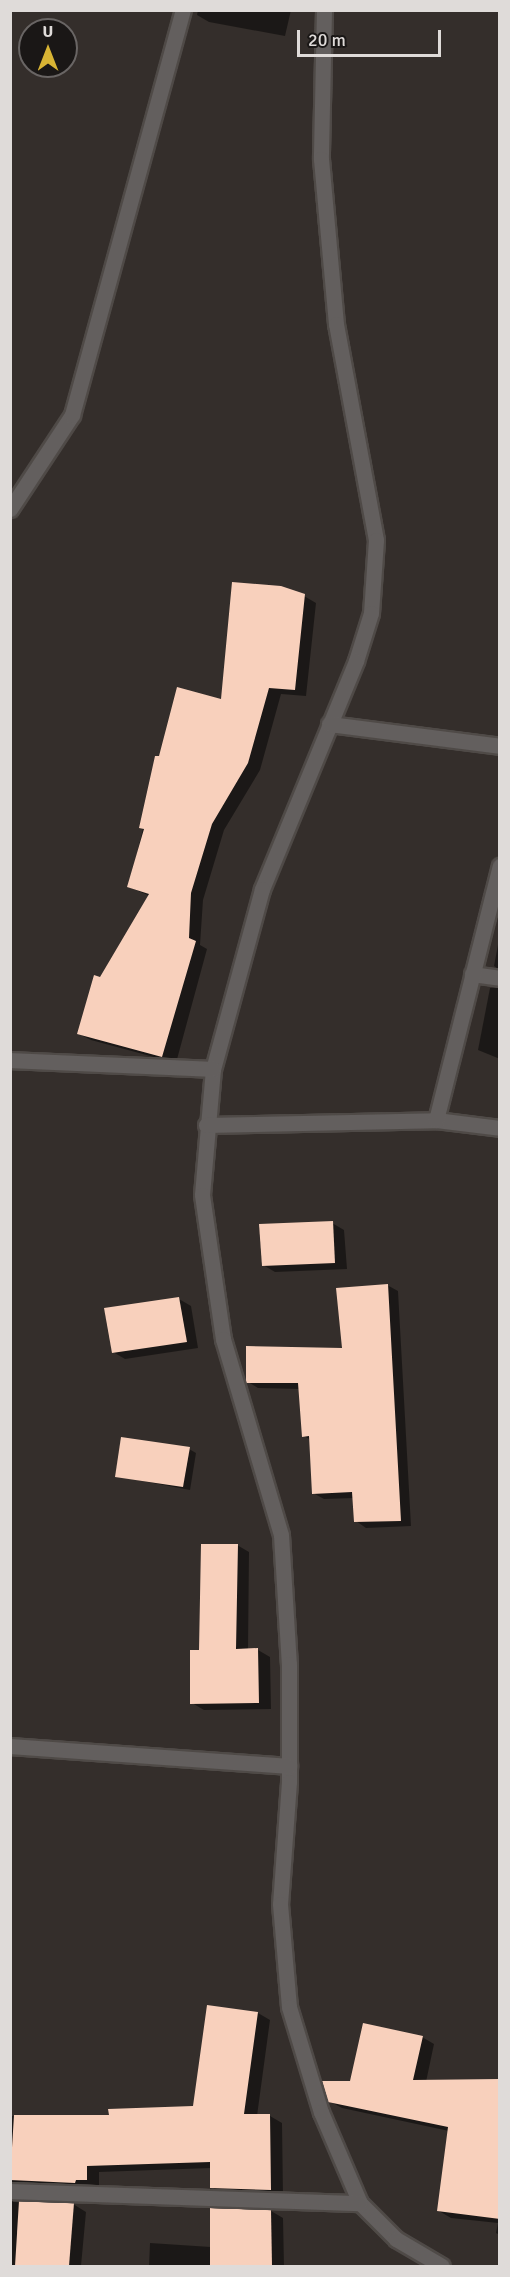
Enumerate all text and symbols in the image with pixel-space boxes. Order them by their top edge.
north arrow [18,18,78,78]
scale bar [300,18,444,56]
text: U [43,22,53,42]
text: 20 m [308,29,346,51]

